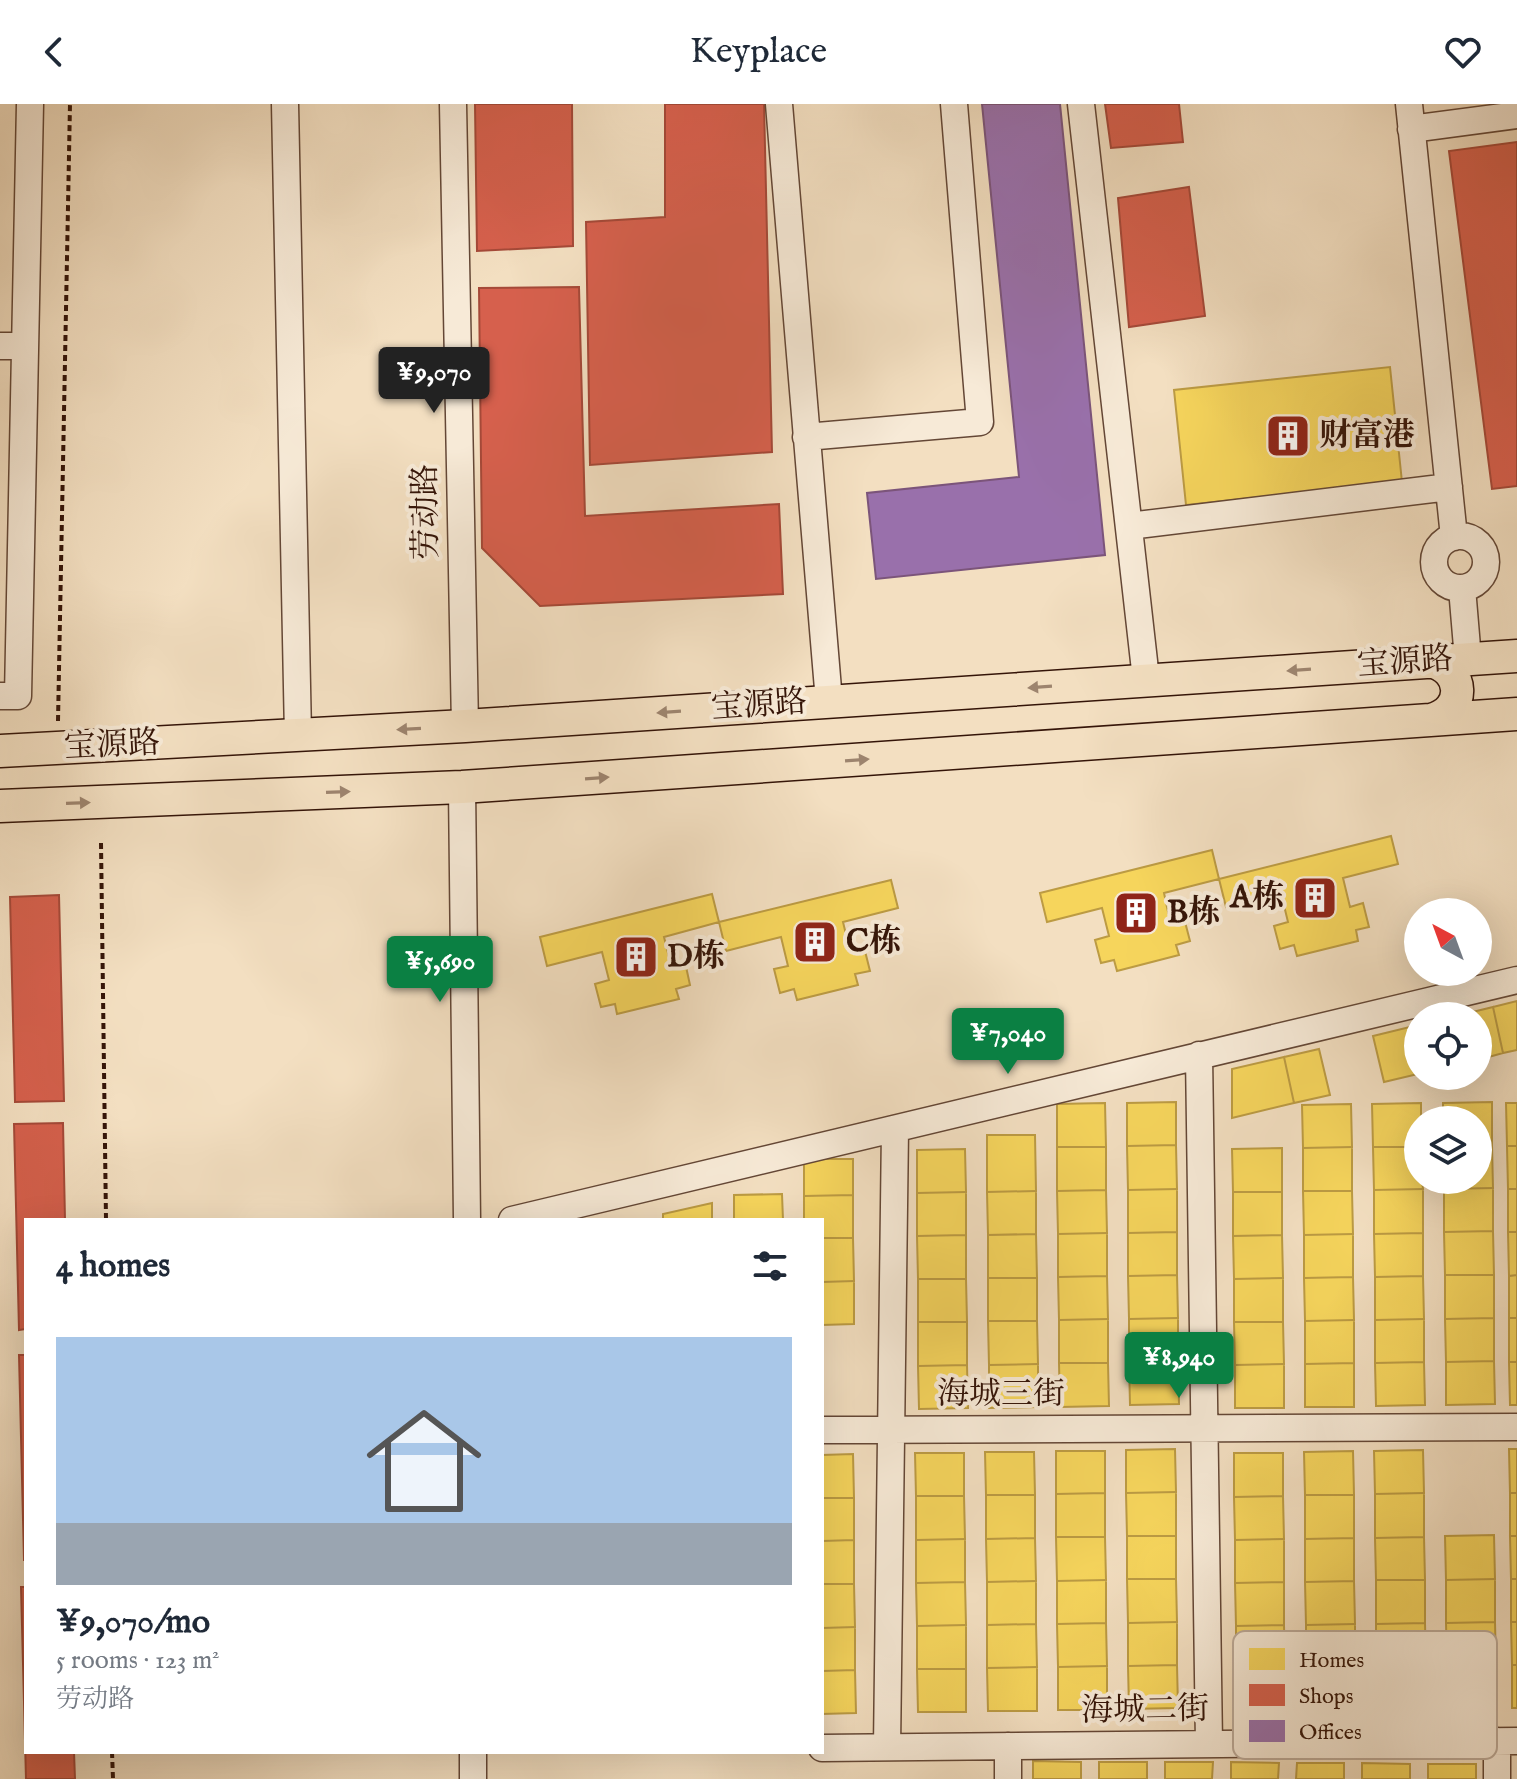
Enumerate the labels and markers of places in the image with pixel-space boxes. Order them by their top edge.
pin: ¥9,070 [369,347,499,415]
building icon: 财富港 [1264,412,1312,460]
place label: 财富港 [1319,416,1415,457]
building icon: A栋 [1291,874,1339,922]
place label: A栋 [1228,878,1284,919]
building icon: B栋 [1112,889,1160,937]
place label: B栋 [1167,893,1220,934]
building icon: C栋 [791,918,839,966]
place label: C栋 [846,922,901,963]
building icon: D栋 [612,933,660,981]
pin: ¥5,690 [375,936,505,1004]
place label: D栋 [667,937,725,978]
pin: ¥7,040 [943,1008,1073,1076]
pin: ¥8,940 [1114,1332,1244,1400]

